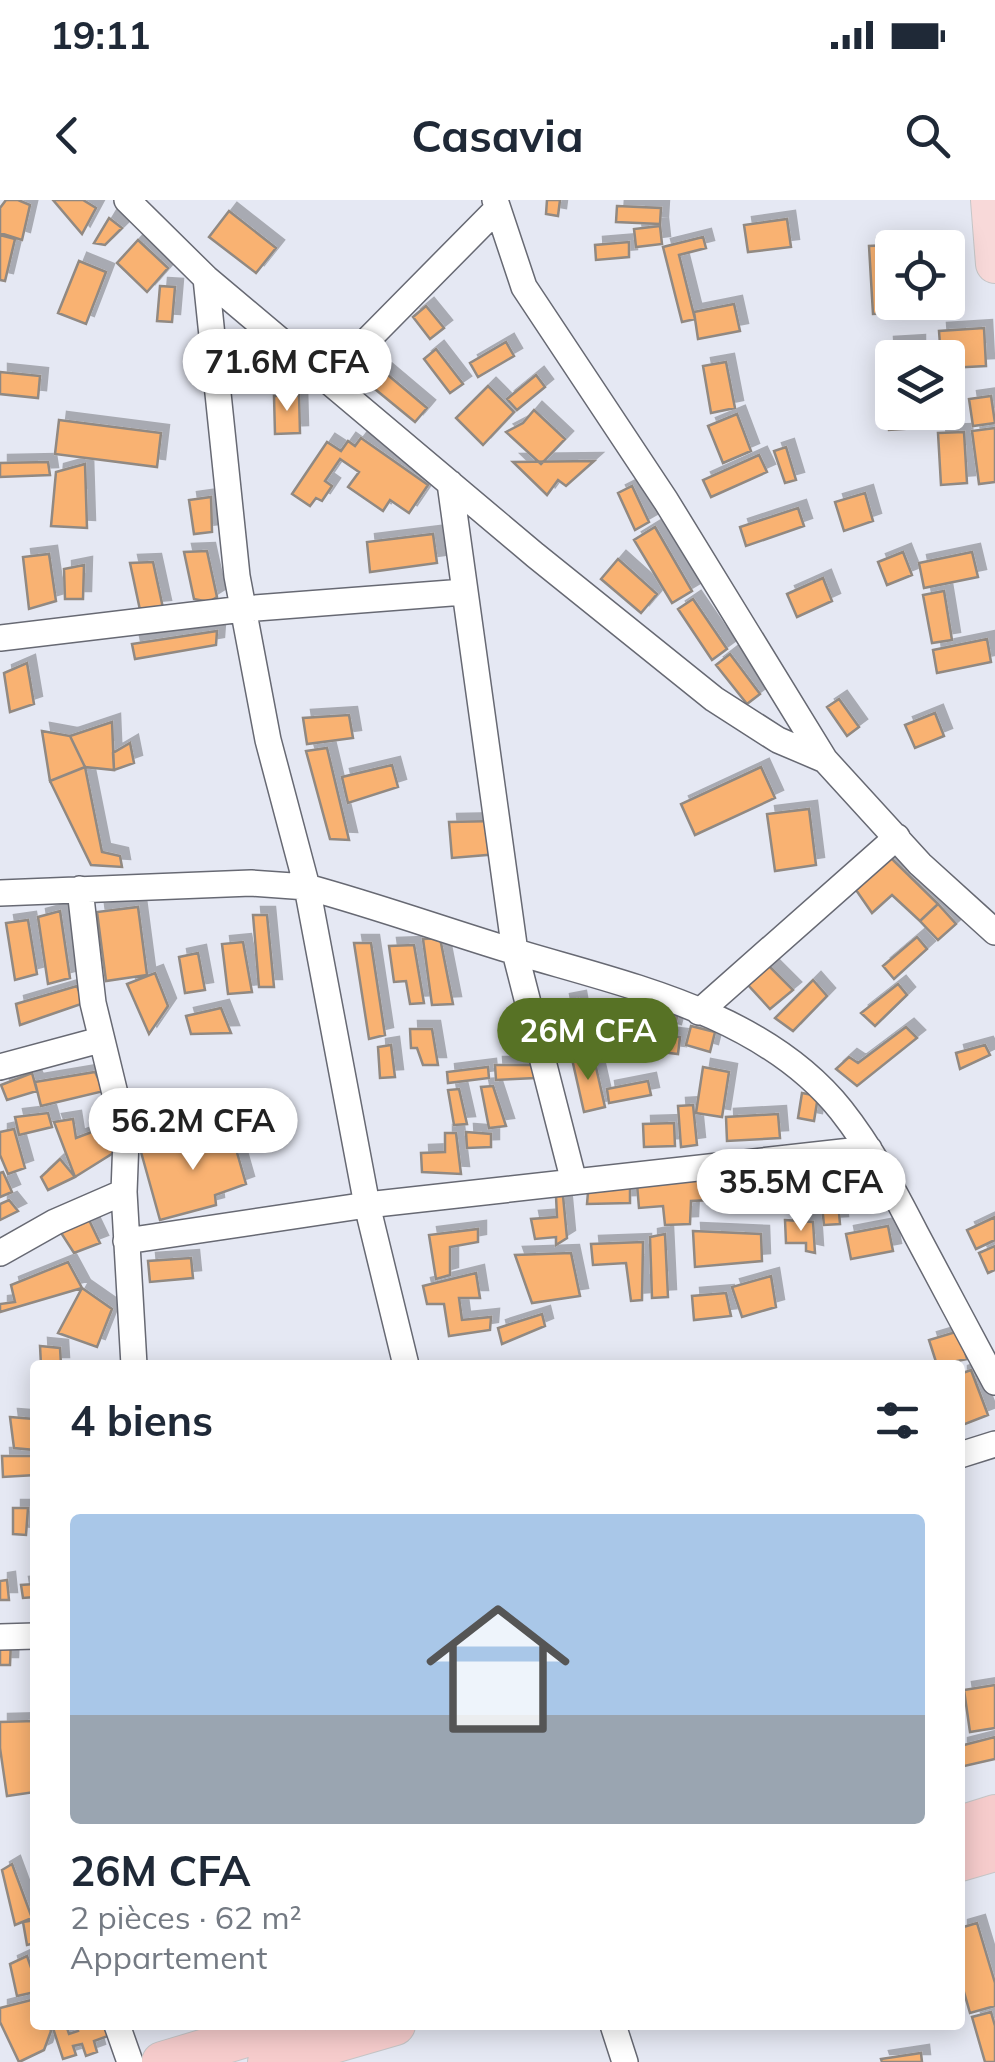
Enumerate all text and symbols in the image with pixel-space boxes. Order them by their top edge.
text: 19:11 [50,11,151,59]
text: Casavia [411,107,584,163]
icon: back [40,108,95,163]
icon: search [900,108,955,163]
map controls [875,230,965,430]
button: locate [875,230,965,320]
pin: 71.6M CFA [173,329,401,414]
button: layers [875,340,965,430]
text: 71.6M CFA [205,341,369,381]
pin: 26M CFA [496,998,680,1083]
text: 26M CFA [519,1010,657,1050]
pin: 56.2M CFA [79,1088,307,1173]
text: 56.2M CFA [111,1100,275,1140]
pin: 35.5M CFA [687,1149,915,1234]
text: 35.5M CFA [719,1161,883,1201]
icon: filters [870,1393,925,1448]
text: 4 biens [70,1394,213,1447]
icon: home [408,1579,588,1759]
text: 26M CFA [70,1844,250,1897]
text: 2 pièces · 62 m² [70,1897,302,1937]
text: Appartement [70,1937,268,1977]

